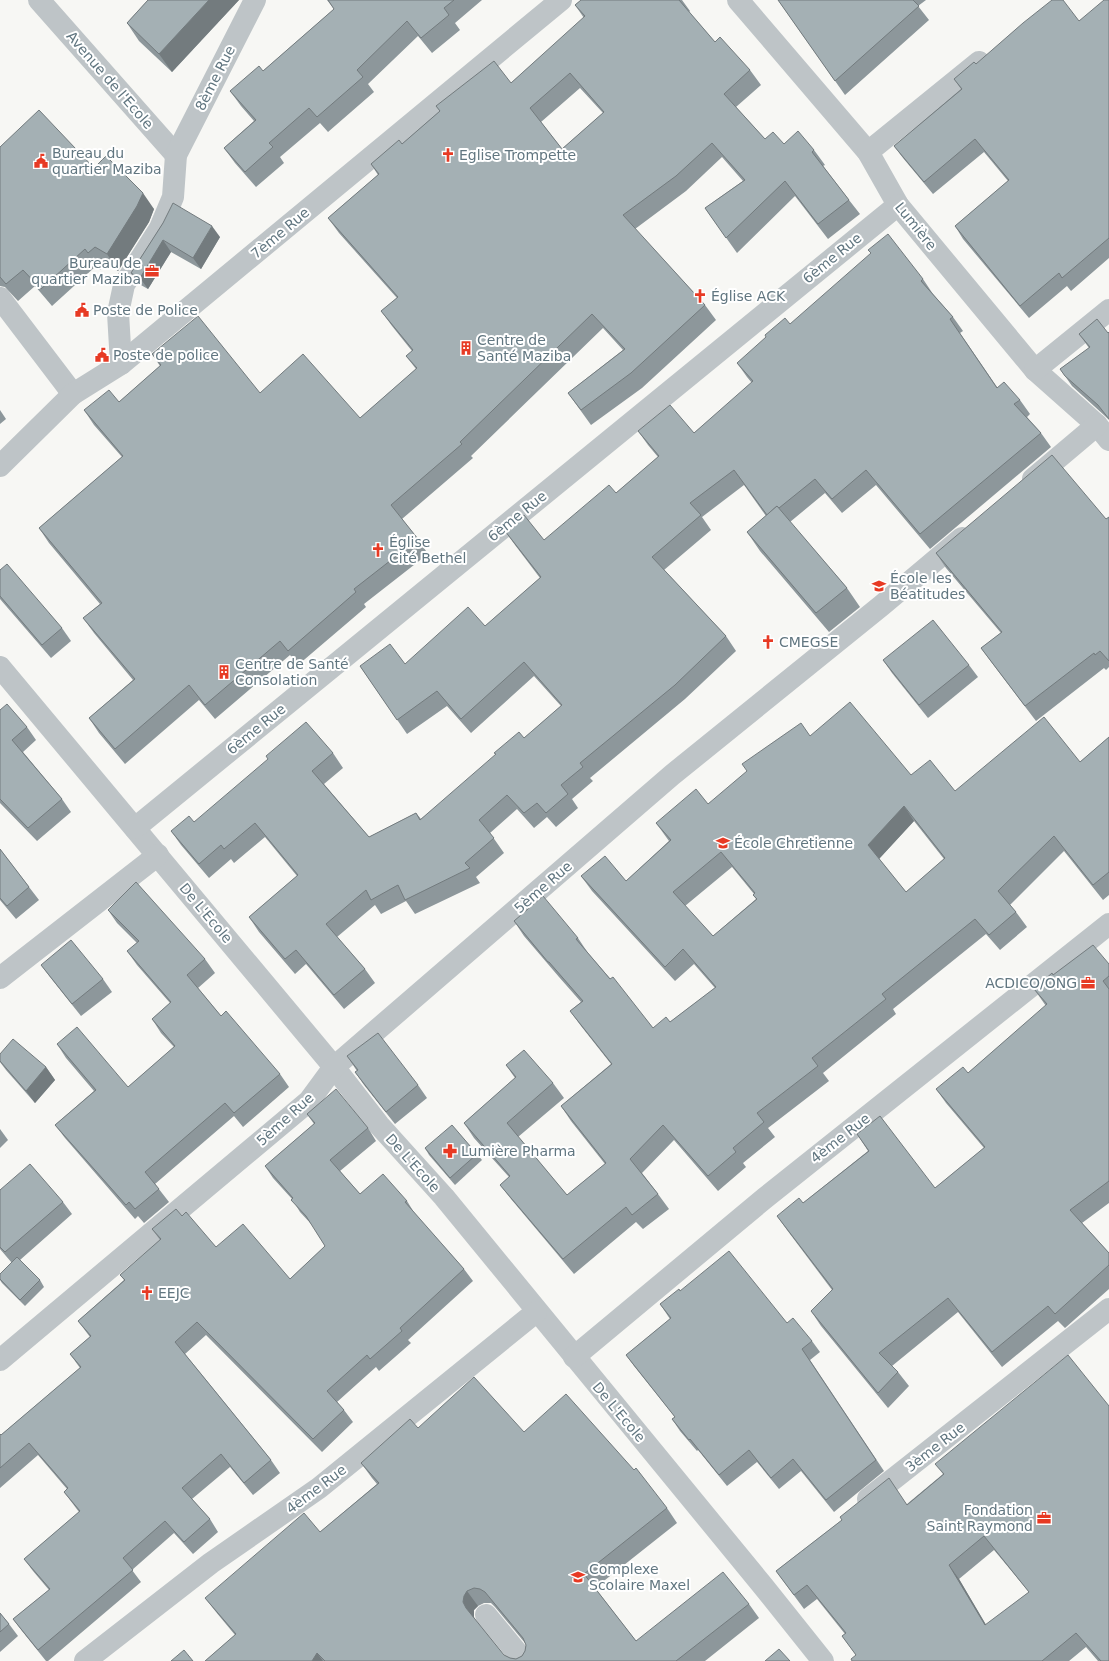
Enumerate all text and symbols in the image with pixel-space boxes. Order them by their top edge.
street label: Avenue de l'Ecole [63,28,157,132]
street label: 8ème Rue [192,43,238,113]
place label: Bureau du quartier Maziba [52,145,162,177]
church icon: Eglise Trompette [440,147,456,163]
place label: Eglise Trompette [459,147,576,163]
public building icon: Bureau du quartier Maziba [33,153,49,169]
street label: Lumière [892,199,940,253]
street label: 7ème Rue [248,204,312,262]
street label: 6ème Rue [799,230,865,286]
place label: Bureau de quartier Maziba [31,255,141,287]
office icon: Bureau de quartier Maziba [144,263,160,279]
church icon: Église ACK [692,288,708,304]
place label: Église ACK [711,288,786,304]
public building icon: Poste de Police [74,302,90,318]
place label: Poste de Police [93,302,198,318]
place label: Centre de Santé Maziba [477,332,571,364]
building icon: Centre de Santé Maziba [458,340,474,356]
public building icon: Poste de police [94,347,110,363]
place label: Poste de police [113,347,219,363]
street label: 6ème Rue [484,488,550,544]
place label: Église Cité Bethel [389,534,466,566]
church icon: Église Cité Bethel [370,542,386,558]
place label: École les Béatitudes [890,570,965,602]
school or university icon: École les Béatitudes [871,578,887,594]
church icon: CMEGSE [760,634,776,650]
place label: CMEGSE [779,634,838,650]
place label: Centre de Santé Consolation [235,656,349,688]
building icon: Centre de Santé Consolation [216,664,232,680]
street label: 6ème Rue [223,701,289,757]
school or university icon: École Chretienne [715,835,731,851]
place label: École Chretienne [734,835,853,851]
street label: 5ème Rue [511,858,575,916]
street label: De L'Ecole [176,880,236,946]
place label: ACDICO/ONG [985,975,1077,991]
office icon: ACDICO/ONG [1080,975,1096,991]
street label: 5ème Rue [253,1089,317,1149]
street label: 4ème Rue [807,1110,873,1166]
street label: De L'Ecole [383,1130,443,1196]
pharmacy icon: Lumière Pharma [442,1143,458,1159]
place label: Lumière Pharma [461,1143,576,1159]
church icon: EEJC [139,1285,155,1301]
place label: EEJC [158,1285,190,1301]
street label: De L'Ecole [589,1379,649,1445]
street label: 3ème Rue [902,1419,968,1475]
street label: 4ème Rue [283,1461,349,1517]
place label: Fondation Saint Raymond [927,1502,1033,1534]
office icon: Fondation Saint Raymond [1036,1510,1052,1526]
place label: Complexe Scolaire Maxel [589,1561,690,1593]
school or university icon: Complexe Scolaire Maxel [570,1569,586,1585]

